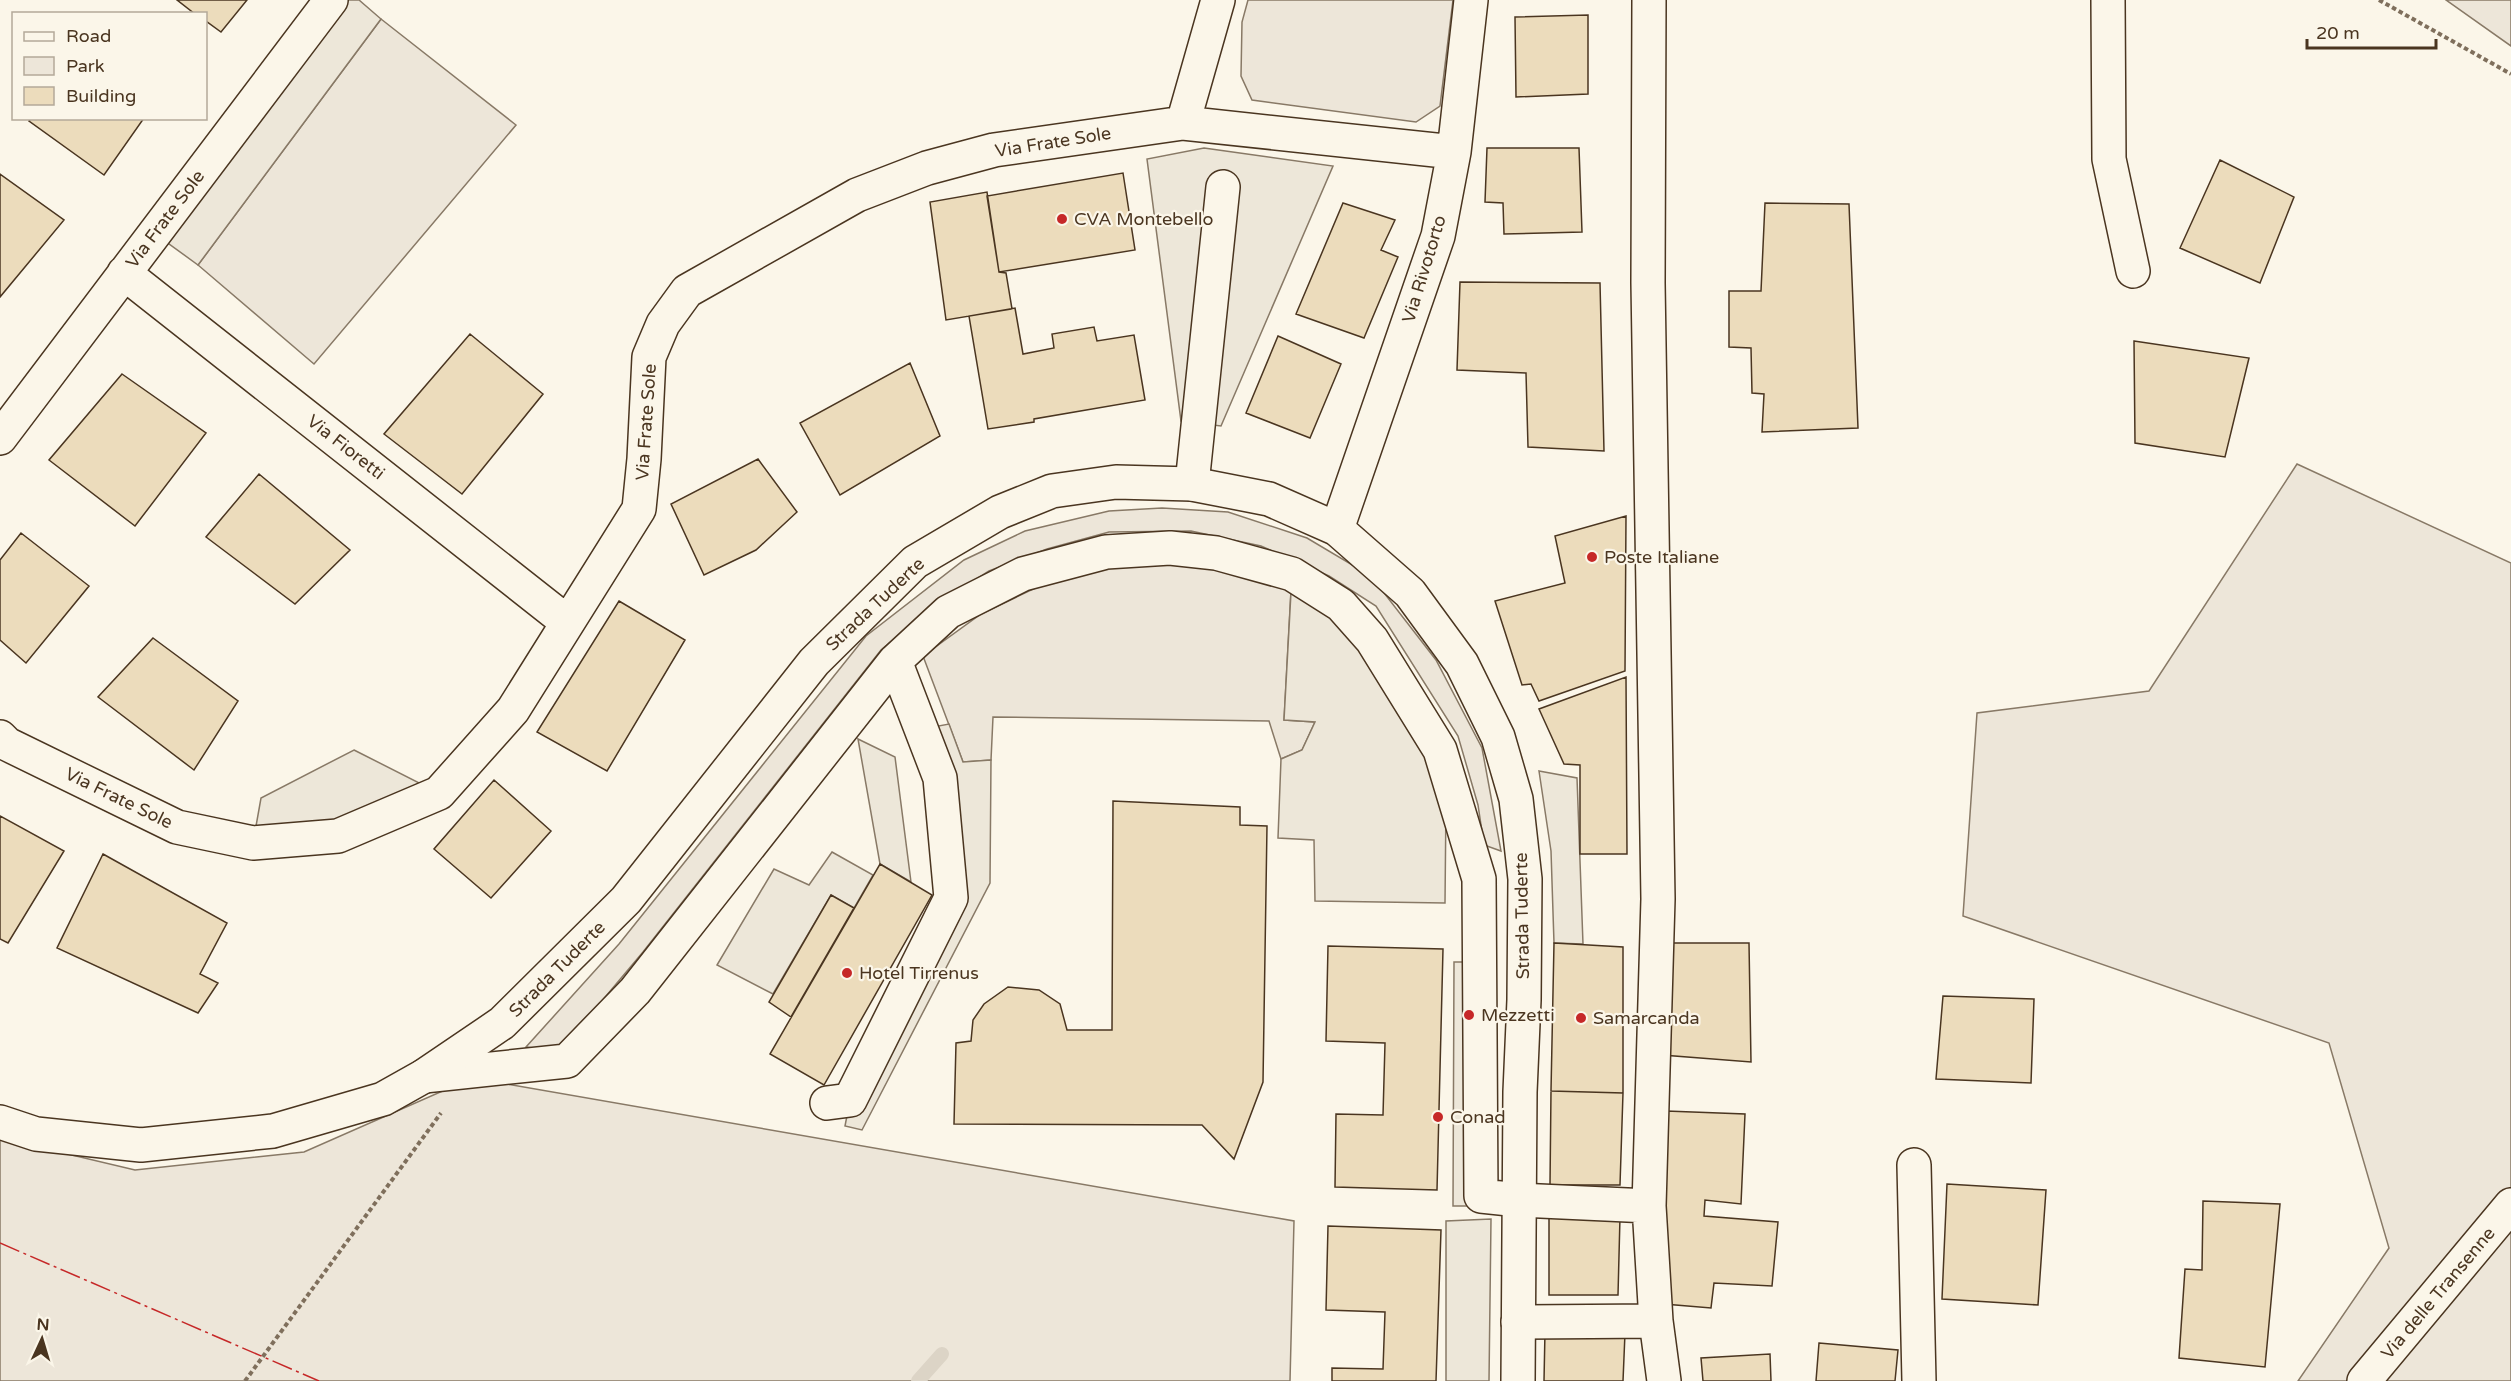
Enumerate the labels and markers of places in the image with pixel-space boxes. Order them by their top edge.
place label: CVA Montebello [1074,208,1214,230]
marker: CVA Montebello [1055,212,1069,226]
place label: Poste Italiane [1604,546,1719,568]
marker: Poste Italiane [1585,550,1599,564]
place label: Hotel Tirrenus [859,962,979,984]
marker: Hotel Tirrenus [840,966,854,980]
place label: Mezzetti [1481,1004,1555,1026]
place label: Samarcanda [1593,1007,1700,1029]
marker: Mezzetti [1462,1008,1476,1022]
marker: Samarcanda [1574,1011,1588,1025]
place label: Conad [1450,1106,1506,1128]
marker: Conad [1431,1110,1445,1124]

